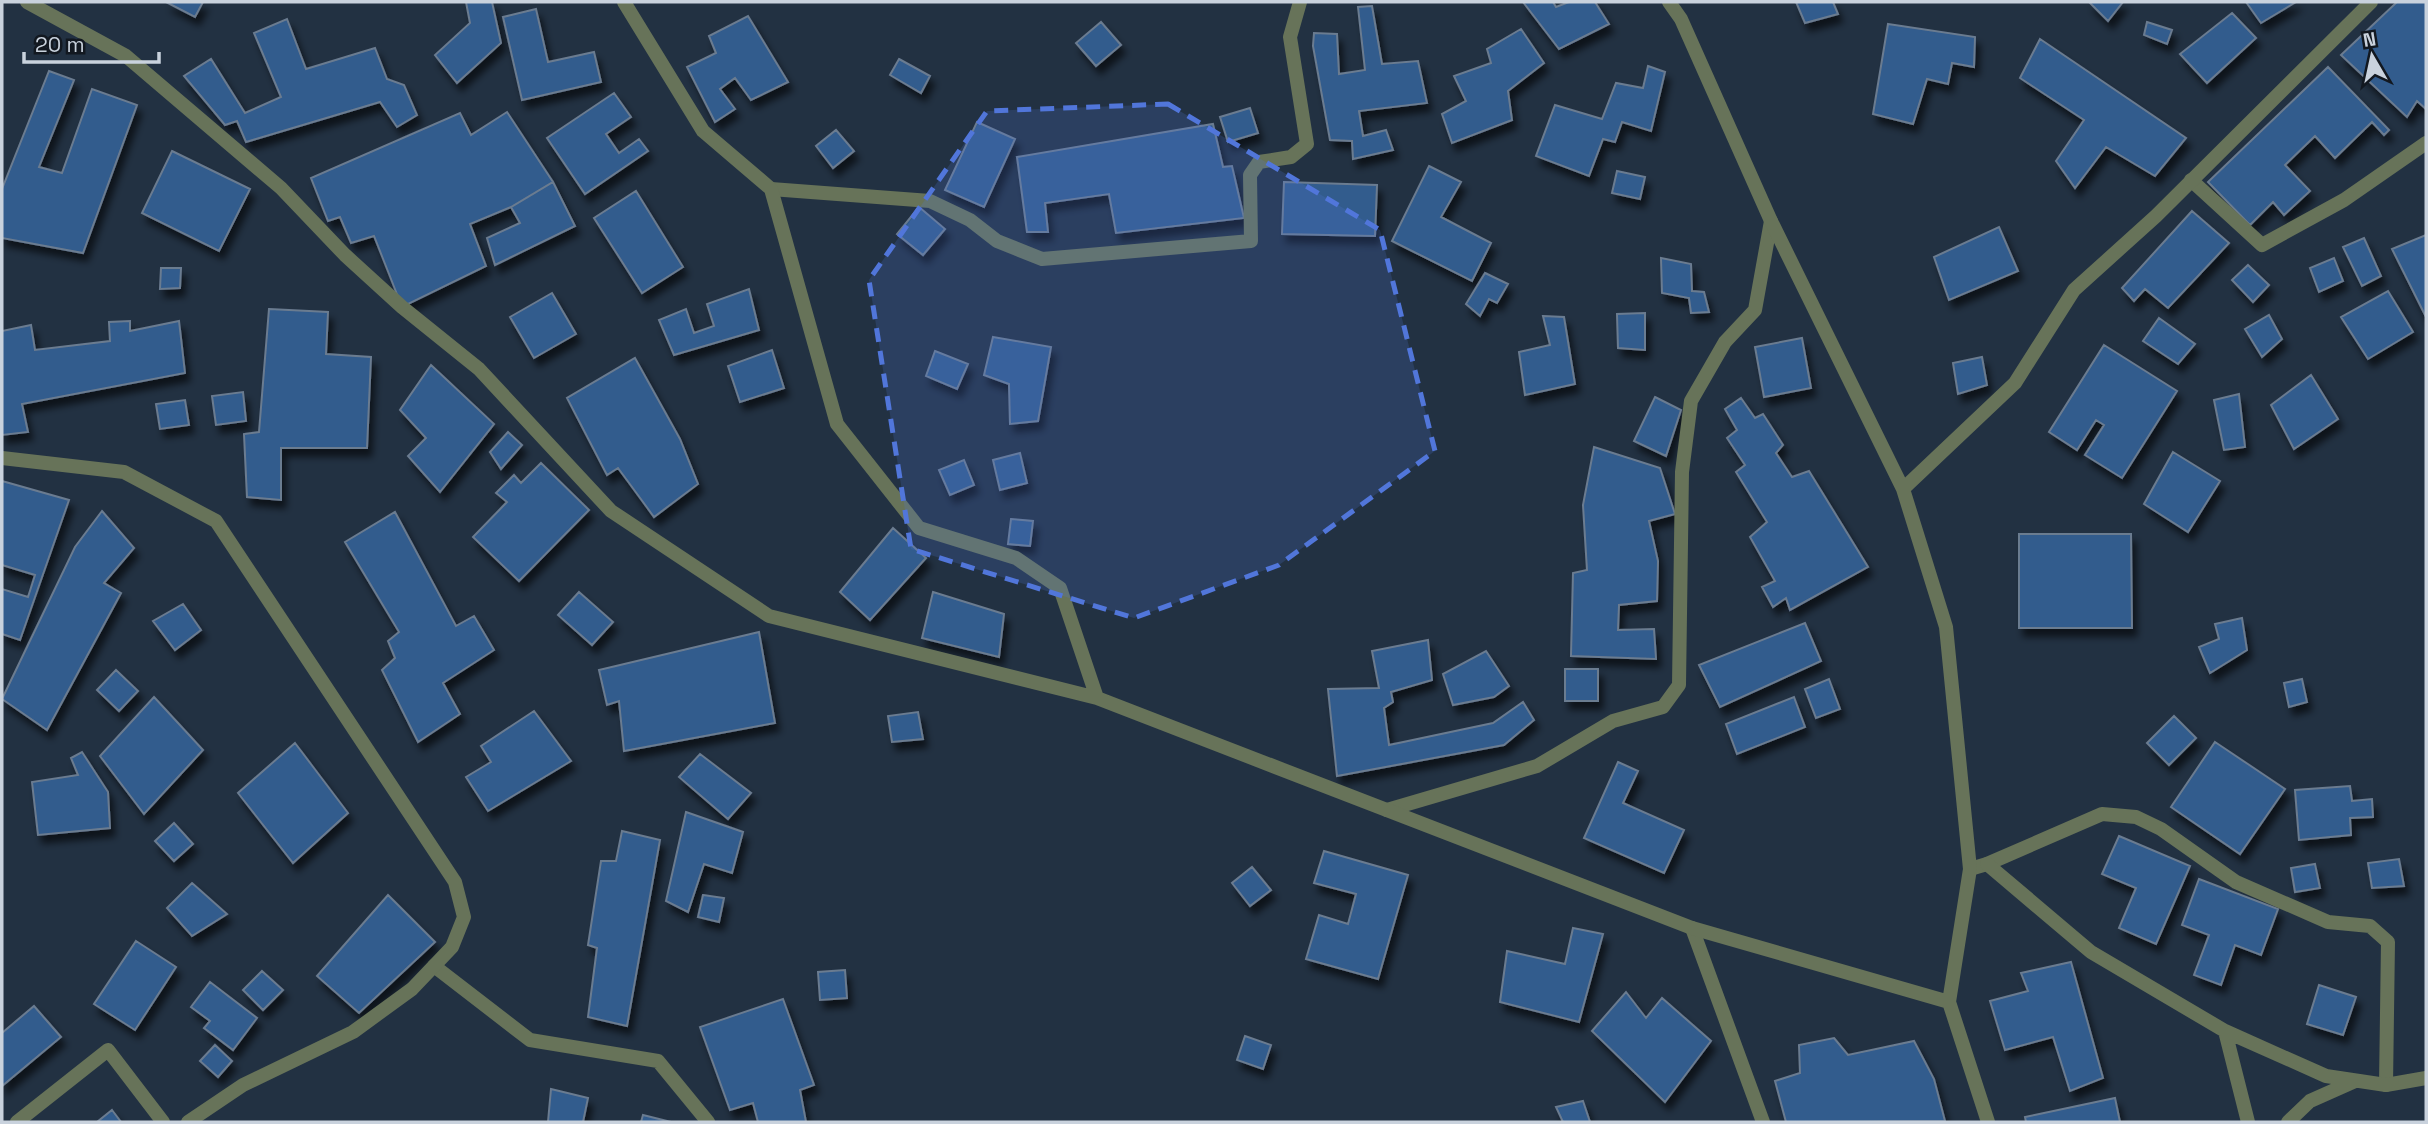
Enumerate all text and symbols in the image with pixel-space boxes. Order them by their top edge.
scale bar [24,21,159,65]
north arrow [2337,21,2407,91]
text: N [2361,26,2378,53]
text: 20 m [35,31,85,58]

